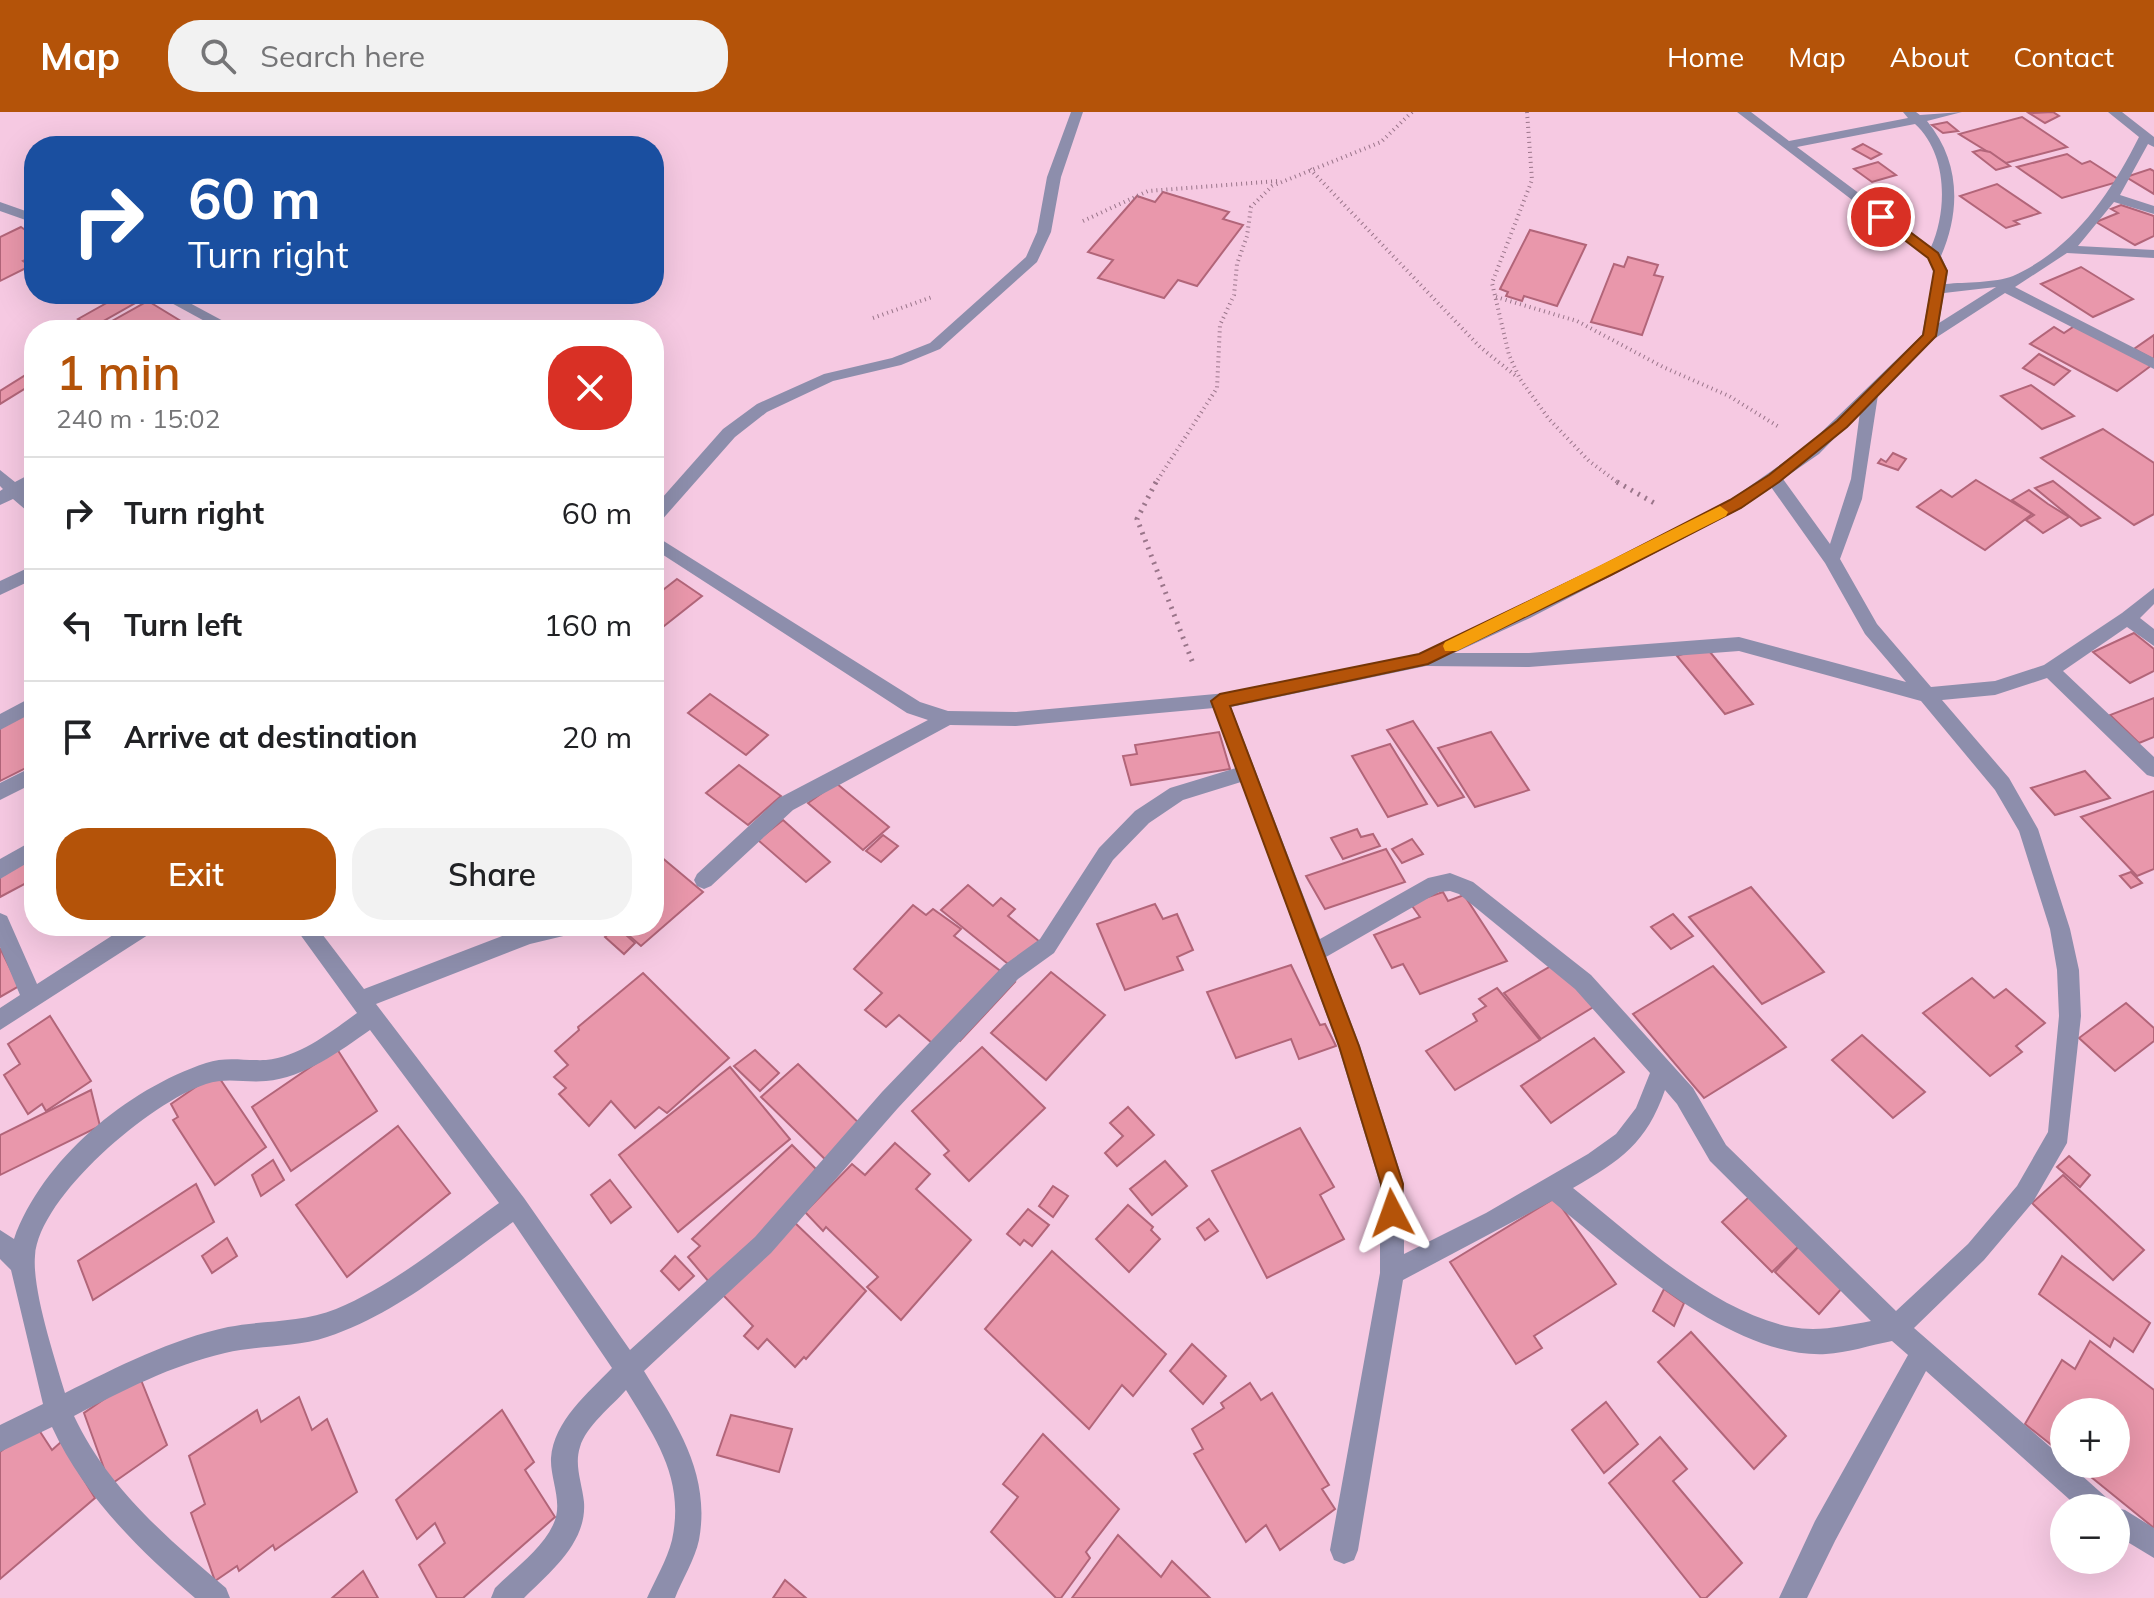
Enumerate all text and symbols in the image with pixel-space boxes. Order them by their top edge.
search box [168,20,728,92]
text: Map [40,32,120,80]
icon: search [196,34,240,78]
text: Search here [260,37,425,75]
text: Home [1667,39,1744,74]
text: Map [1788,39,1846,74]
text: About [1890,39,1969,74]
text: Contact [2013,39,2114,74]
text: 60 m [188,163,321,233]
icon: right [56,168,160,272]
pin [1847,183,1915,251]
icon: arrive [1859,195,1903,239]
text: Turn right [188,232,349,277]
text: 1 min [56,342,181,402]
button: close [548,346,632,430]
text: 240 m · 15:02 [56,402,220,435]
icon: right [56,491,100,535]
text: Turn right [124,494,264,532]
text: 60 m [562,494,632,532]
icon: left [56,603,100,647]
text: Turn left [124,606,242,644]
text: 160 m [544,606,632,644]
icon: arrive [56,715,100,759]
text: Arrive at destination [124,718,418,756]
text: 20 m [562,718,632,756]
button: Exit [56,828,336,920]
button: Share [352,828,632,920]
position arrow [1350,1171,1434,1255]
map controls [2050,1398,2130,1574]
button: + [2050,1398,2130,1478]
button: − [2050,1494,2130,1574]

